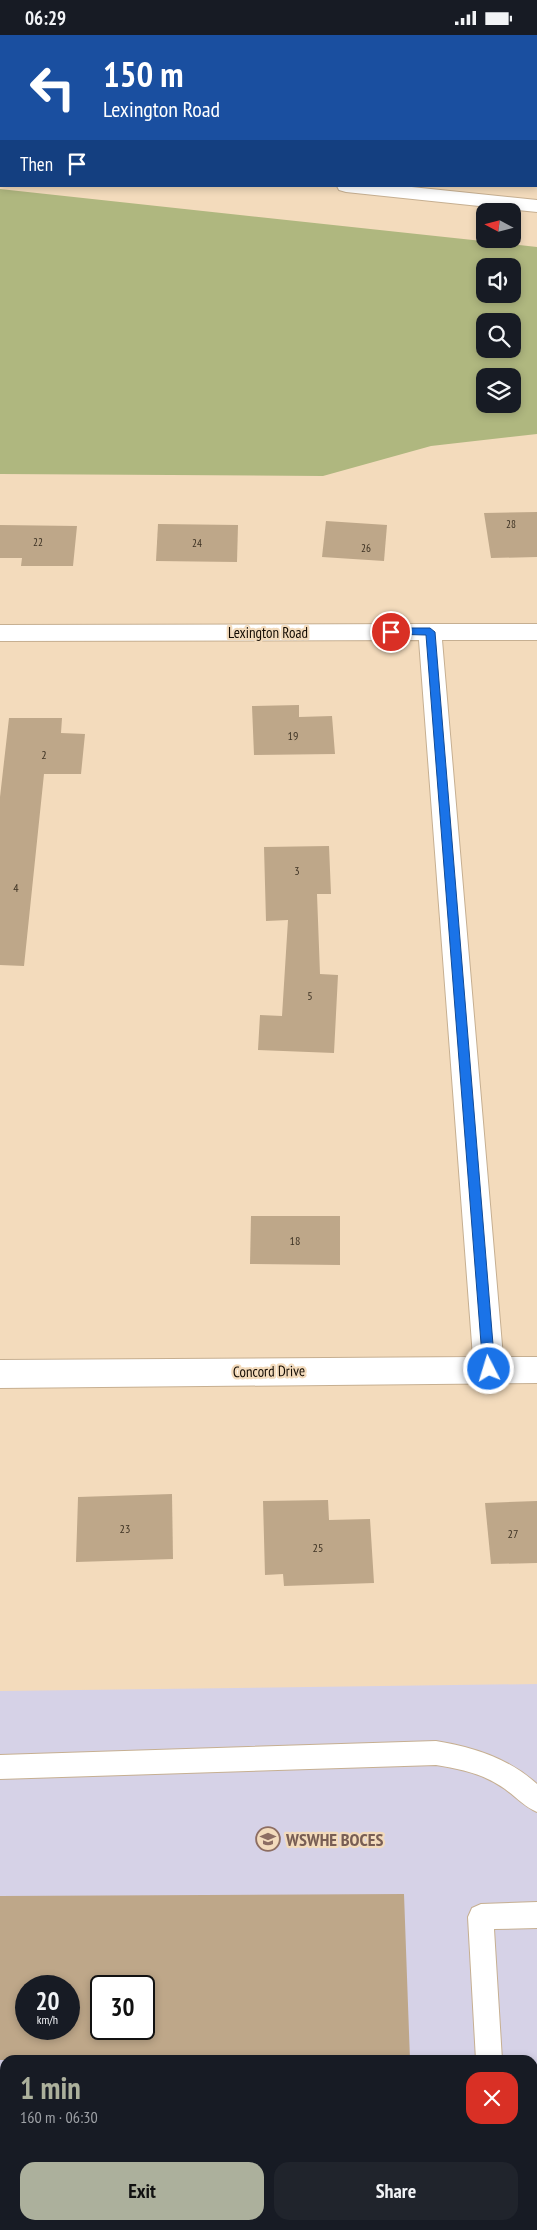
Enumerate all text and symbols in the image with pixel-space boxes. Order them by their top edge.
text: 06:29 [25,6,66,30]
text: 150 m [103,51,184,97]
icon: left [20,55,85,120]
text: Lexington Road [103,95,220,123]
icon: arrive [63,150,91,178]
text: Then [20,152,53,176]
north arrow [476,203,521,247]
map controls [476,203,521,413]
button: sound [476,258,521,303]
button: search [476,313,521,358]
button: layers [476,368,521,413]
house number: 28 [506,517,516,531]
house number: 22 [33,535,43,549]
house number: 24 [192,536,202,550]
house number: 26 [361,541,371,555]
pin [370,611,412,653]
icon: arrive [377,618,405,646]
street label: Lexington Road [228,623,308,642]
house number: 19 [288,728,298,743]
house number: 2 [41,747,47,762]
house number: 3 [294,863,300,878]
house number: 4 [13,880,19,895]
house number: 5 [307,988,313,1003]
house number: 18 [290,1233,300,1248]
position arrow [462,1342,514,1394]
street label: Concord Drive [233,1361,305,1381]
house number: 23 [120,1521,130,1536]
house number: 27 [508,1526,518,1541]
house number: 25 [313,1540,323,1555]
school or university icon: WSWHE BOCES [255,1826,281,1852]
place label: WSWHE BOCES [285,1828,383,1851]
speed limit sign: 30 [90,1975,155,2040]
text: 20 [36,1985,59,2017]
text: km/h [37,2012,58,2027]
text: 1 min [20,2068,81,2107]
button: close [466,2072,518,2124]
text: 160 m · 06:30 [20,2107,98,2127]
button: Exit [20,2162,264,2220]
button: Share [274,2162,518,2220]

